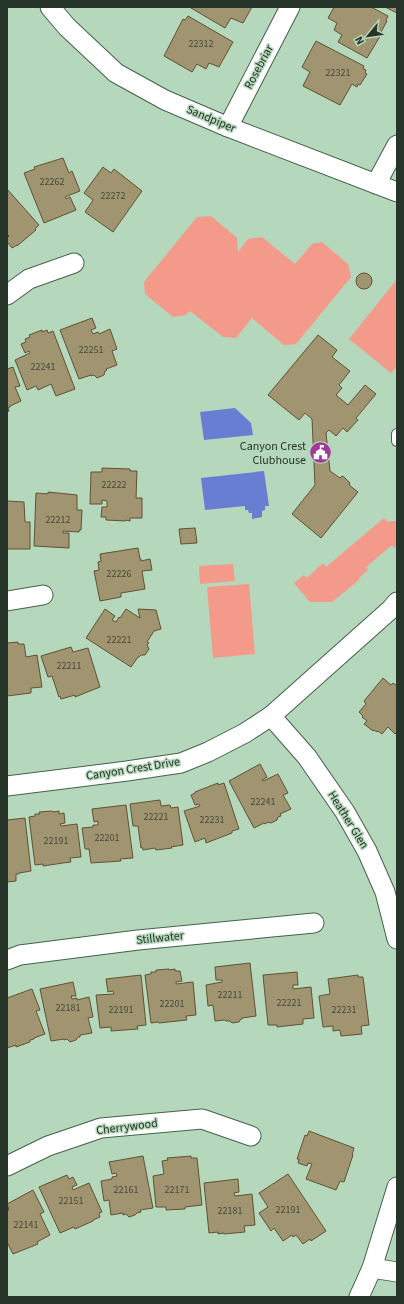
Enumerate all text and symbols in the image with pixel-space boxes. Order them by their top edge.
north arrow [348,16,388,56]
text: N [351,34,368,47]
house number: 22312 [189,37,213,51]
street label: Rosebriar [240,41,278,92]
house number: 22321 [326,66,350,80]
street label: Sandpiper [184,101,239,137]
house number: 22262 [40,175,64,189]
house number: 22272 [101,189,125,203]
house number: 22251 [79,343,103,357]
house number: 22241 [31,360,55,374]
place label: Canyon Crest Clubhouse [240,438,306,469]
public building icon: Canyon Crest Clubhouse [308,440,334,466]
house number: 22222 [102,478,126,492]
house number: 22212 [46,513,70,527]
house number: 22226 [107,567,131,581]
house number: 22221 [107,633,131,647]
house number: 22211 [57,659,81,673]
street label: Canyon Crest Drive [85,753,181,785]
street label: Heather Glen [323,788,373,852]
house number: 22241 [251,795,275,809]
house number: 22221 [144,810,168,824]
house number: 22231 [200,813,224,827]
house number: 22201 [95,831,119,845]
house number: 22191 [44,834,68,848]
street label: Stillwater [135,927,185,949]
house number: 22211 [218,988,242,1002]
house number: 22221 [277,996,301,1010]
house number: 22201 [160,997,184,1011]
house number: 22181 [56,1001,80,1015]
house number: 22191 [109,1003,133,1017]
house number: 22231 [332,1003,356,1017]
street label: Cherrywood [95,1115,159,1139]
house number: 22161 [114,1183,138,1197]
house number: 22171 [165,1183,189,1197]
house number: 22151 [59,1194,83,1208]
house number: 22191 [276,1203,300,1217]
house number: 22181 [218,1204,242,1218]
house number: 22141 [14,1218,38,1232]

